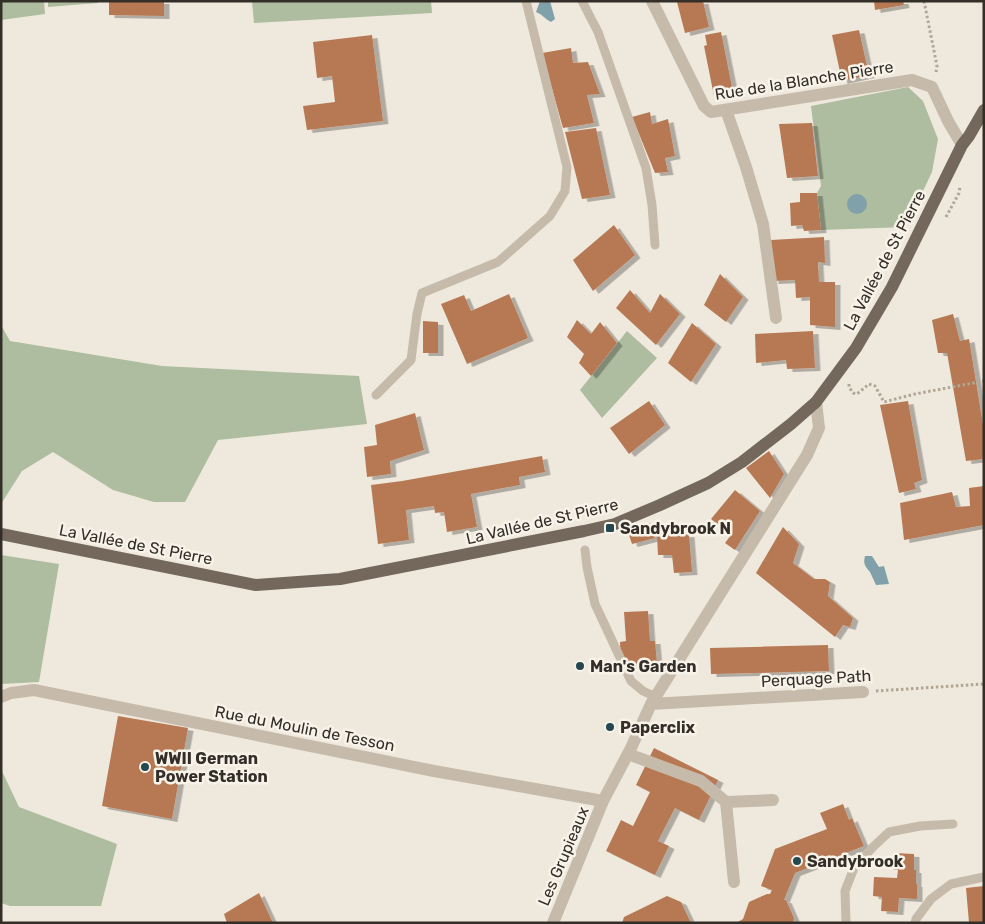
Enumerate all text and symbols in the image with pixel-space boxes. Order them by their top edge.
street label: Rue de la Blanche Pierre [713,57,895,104]
street label: La Vallée de St Pierre [839,187,929,334]
street label: La Vallée de St Pierre [464,495,620,548]
place label: Sandybrook N [620,519,731,538]
street label: La Vallée de St Pierre [58,520,214,569]
marker: Sandybrook N [604,522,616,534]
place label: Man's Garden [590,657,697,676]
marker: Man's Garden [574,660,586,672]
street label: Perquage Path [760,666,872,691]
street label: Rue du Moulin de Tesson [213,702,396,755]
place label: Paperclix [620,718,695,737]
marker: Paperclix [604,721,616,733]
place label: WWII German Power Station [155,749,268,786]
marker: WWII German Power Station [139,761,151,773]
street label: Les Grupieaux [534,803,593,909]
place label: Sandybrook [807,852,904,871]
marker: Sandybrook [791,855,803,867]

